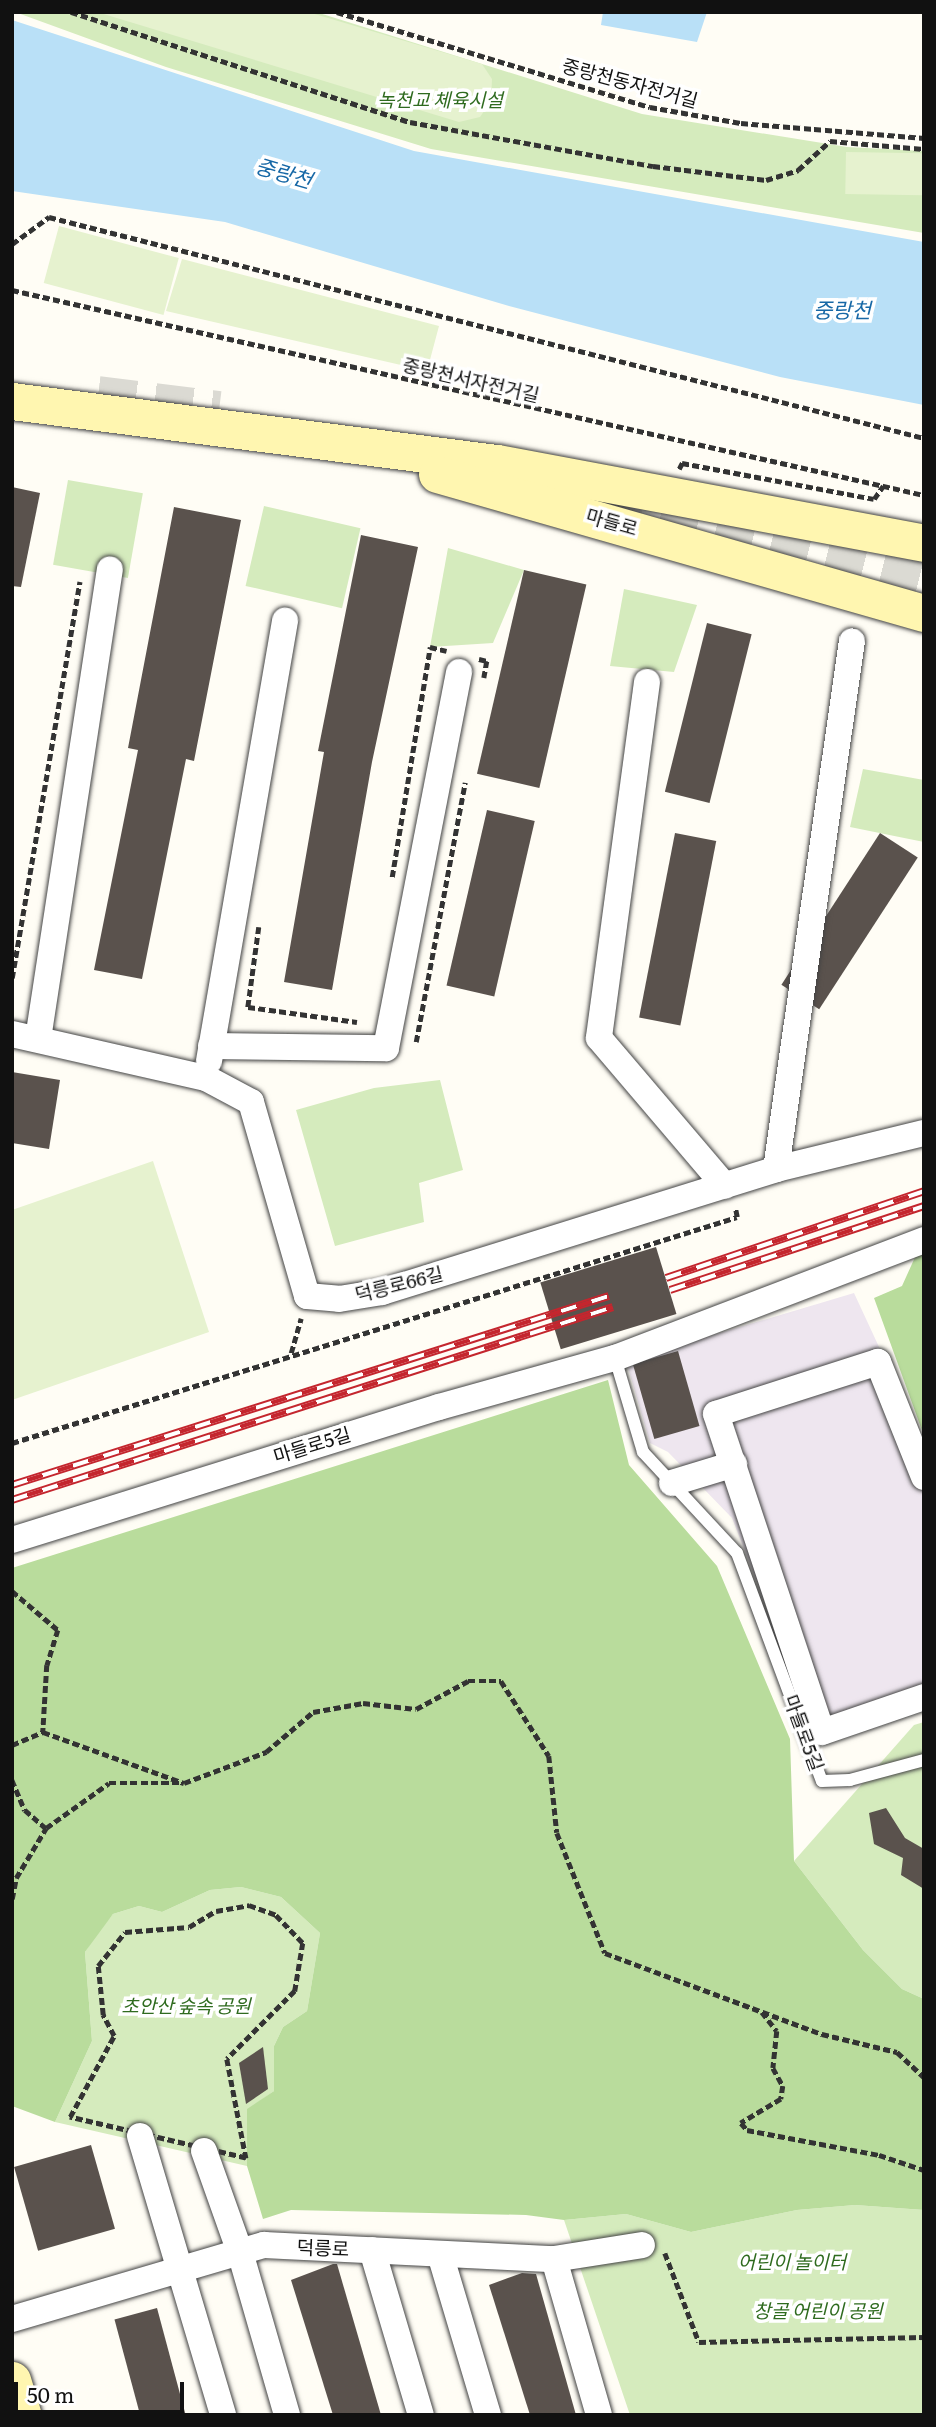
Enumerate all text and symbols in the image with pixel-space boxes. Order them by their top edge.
street label: 중랑천동자전거길 [560,54,700,112]
park label: 녹천교 체육시설 [377,89,503,111]
water label: 중랑천 [253,152,315,192]
water label: 중랑천 [813,296,871,322]
street label: 중랑천서자전거길 [400,353,542,407]
street label: 마들로 [584,504,640,540]
street label: 덕릉로66길 [352,1262,446,1306]
street label: 마들로5길 [271,1422,353,1468]
street label: 마들로5길 [780,1692,828,1774]
park label: 초안산 숲속 공원 [121,1995,251,2017]
street label: 덕릉로 [296,2236,350,2260]
park label: 어린이 놀이터 [738,2251,846,2273]
park label: 창골 어린이 공원 [753,2300,883,2322]
scale bar [18,2368,187,2412]
text: 50 m [27,2378,74,2409]

